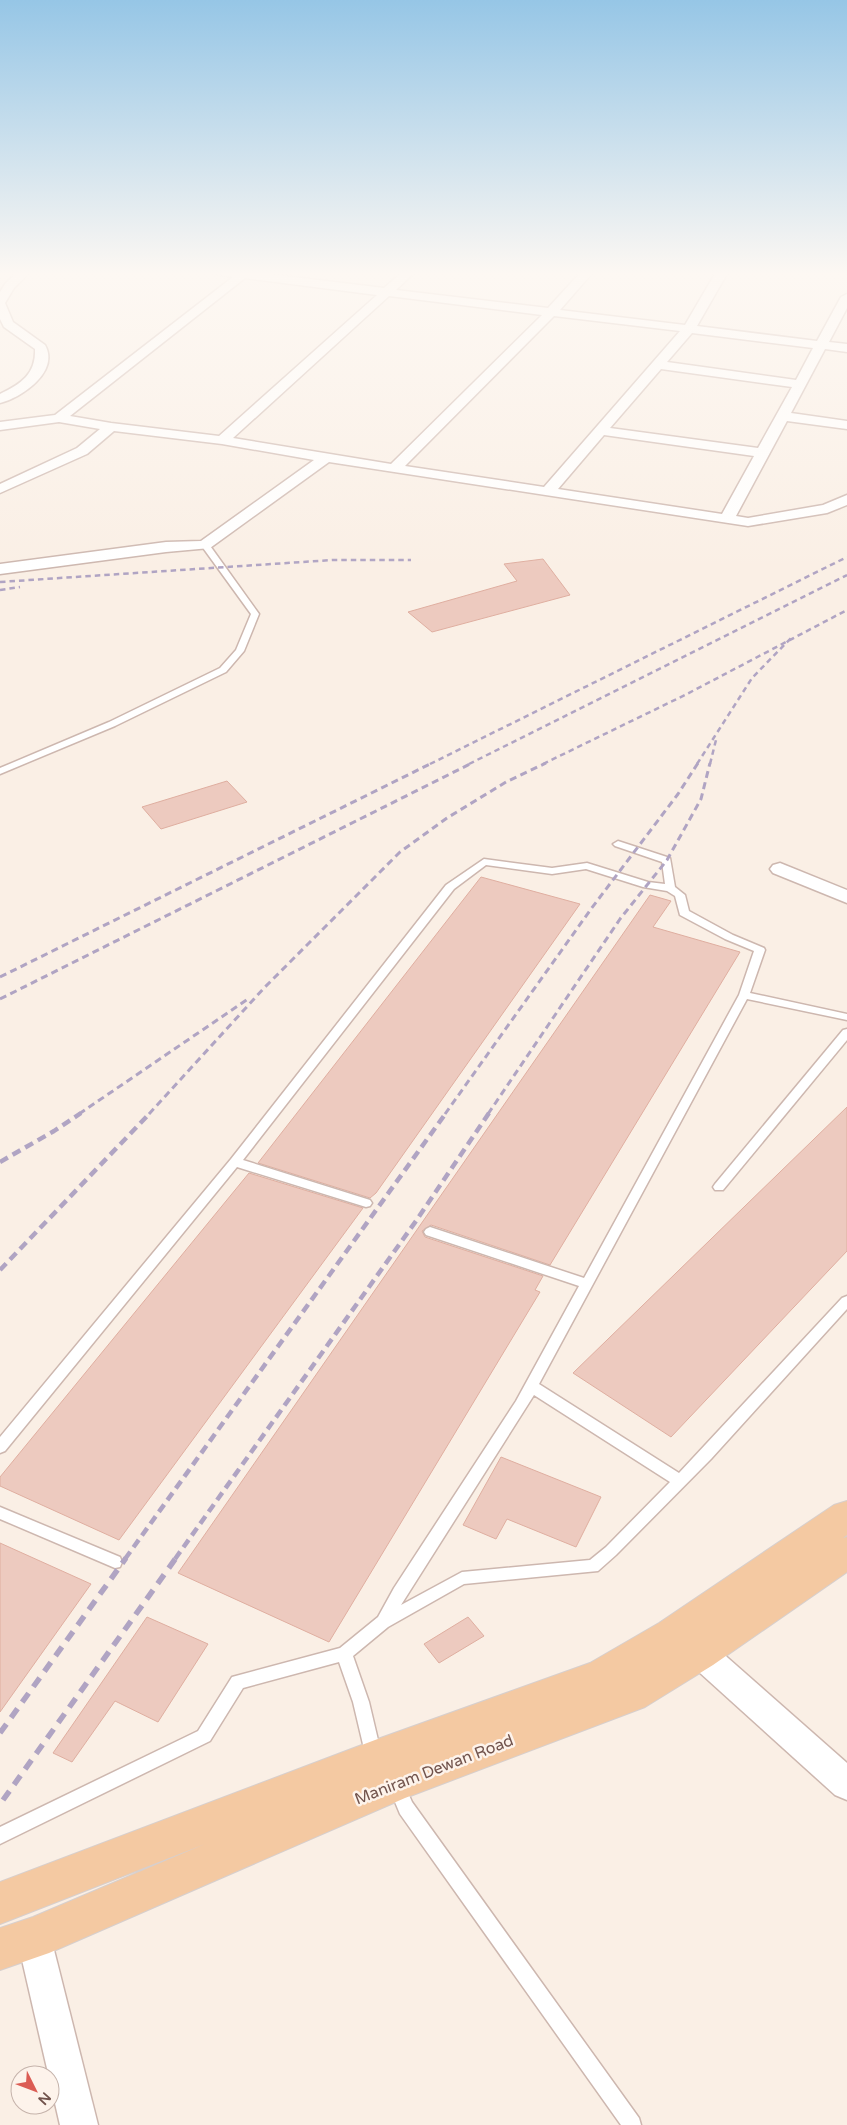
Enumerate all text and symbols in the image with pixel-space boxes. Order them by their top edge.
street label: Maniram Dewan Road [352,1730,516,1810]
north arrow [10,2065,60,2115]
text: N [34,2088,54,2108]

